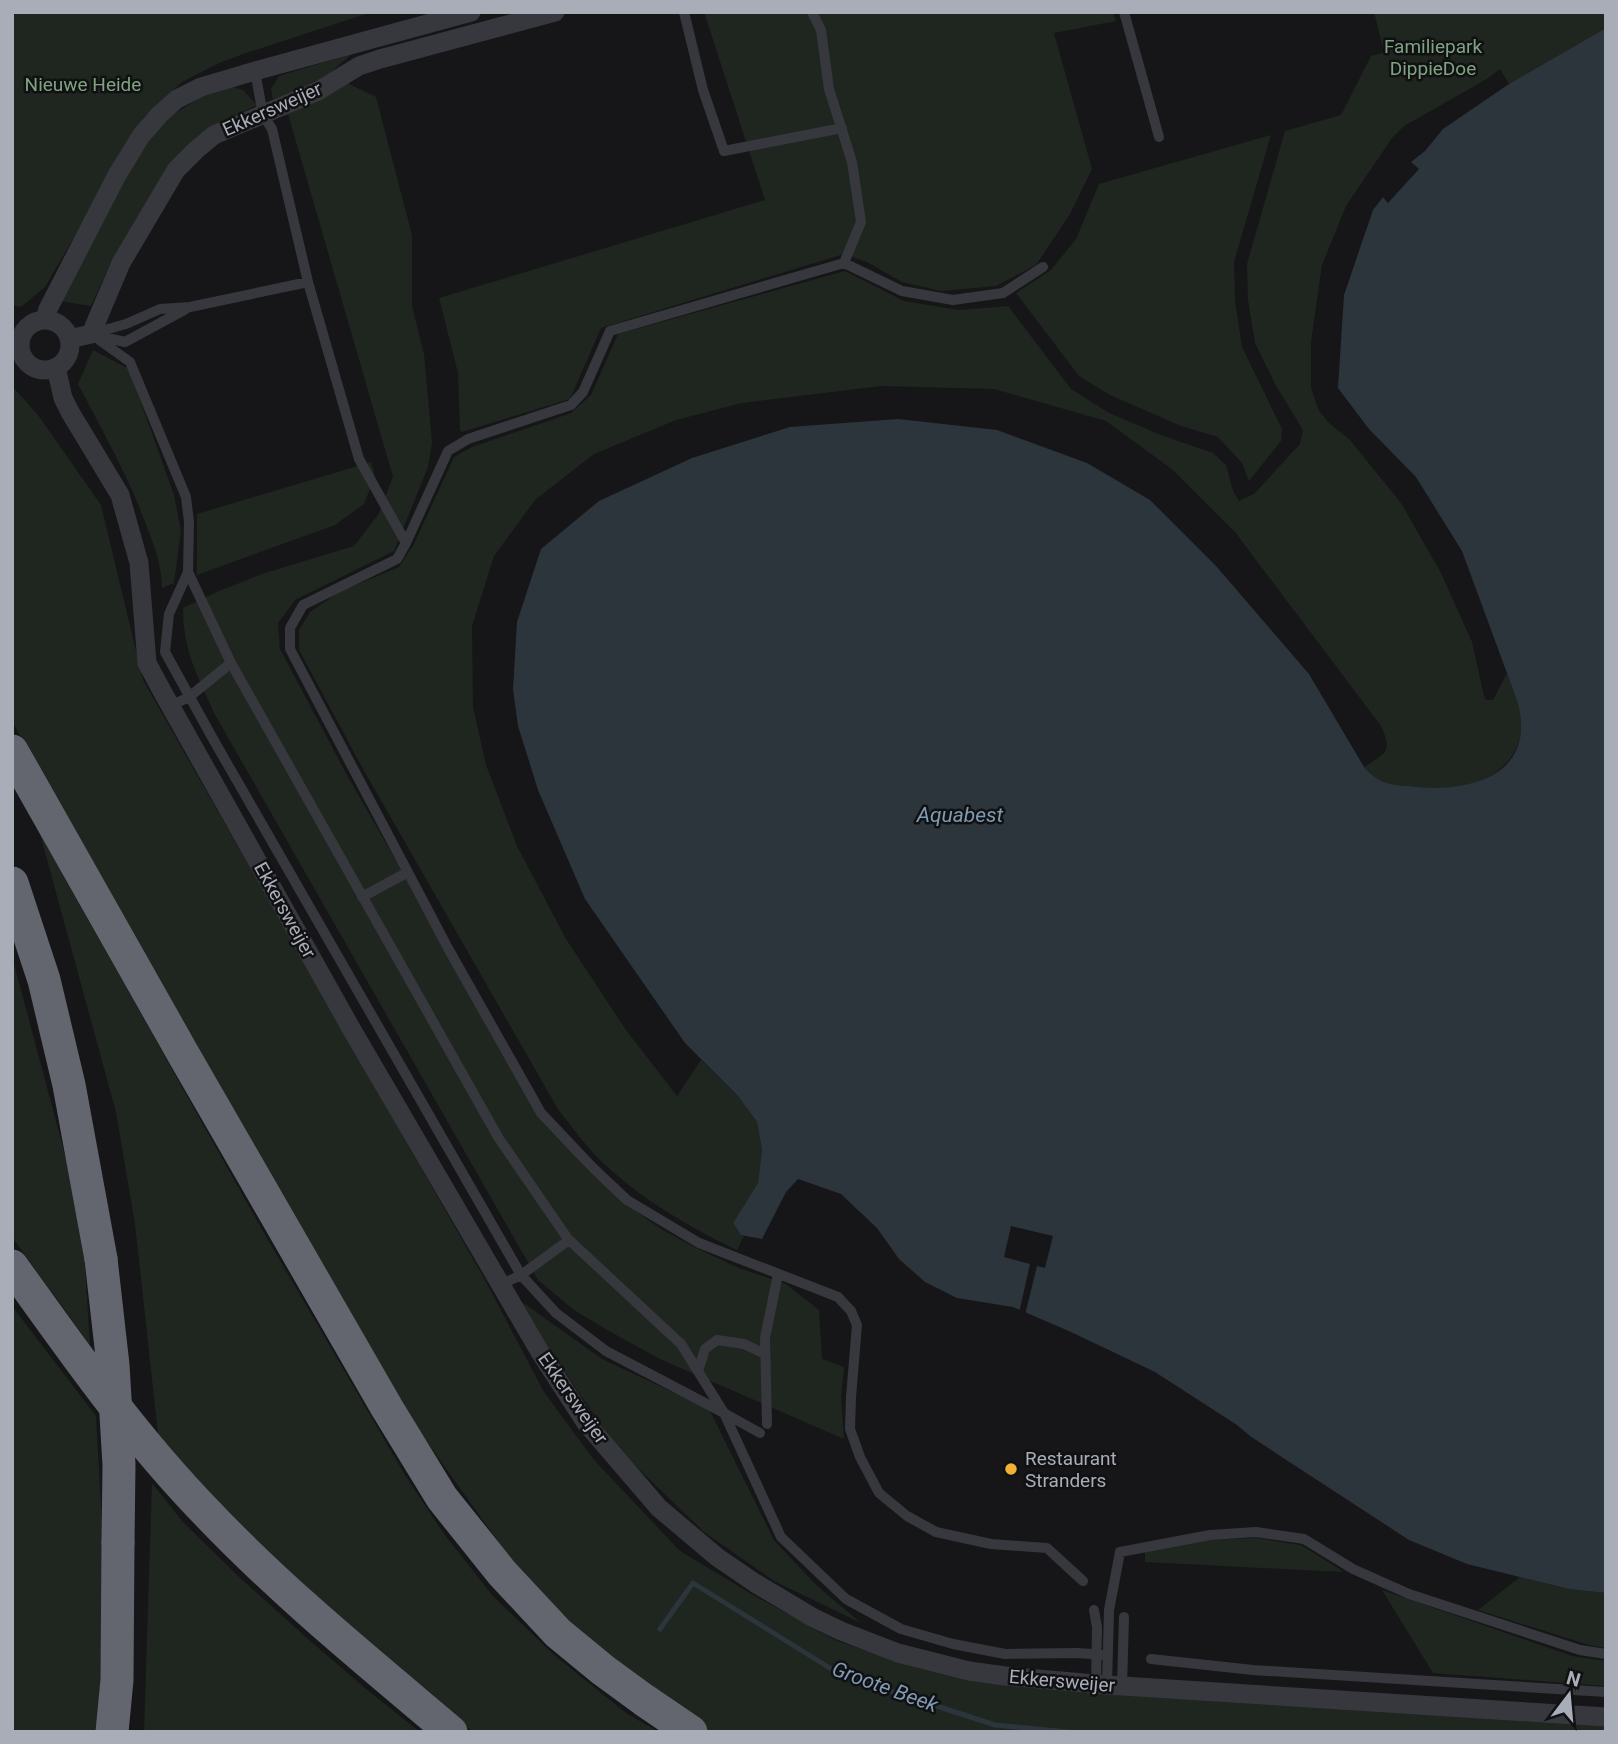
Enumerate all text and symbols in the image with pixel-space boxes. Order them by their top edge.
park label: Familiepark DippieDoe [1384,35,1482,80]
park label: Nieuwe Heide [25,73,141,96]
street label: Ekkersweijer [219,77,326,141]
water label: Aquabest [916,803,1004,827]
street label: Ekkersweijer [249,858,321,963]
street label: Ekkersweijer [533,1348,613,1449]
place label: Restaurant Stranders [1025,1447,1117,1492]
marker: Restaurant Stranders [1003,1461,1019,1477]
water label: Groote Beek [829,1657,942,1717]
north arrow [1534,1660,1604,1730]
street label: Ekkersweijer [1008,1665,1116,1697]
text: N [1564,1666,1583,1692]

